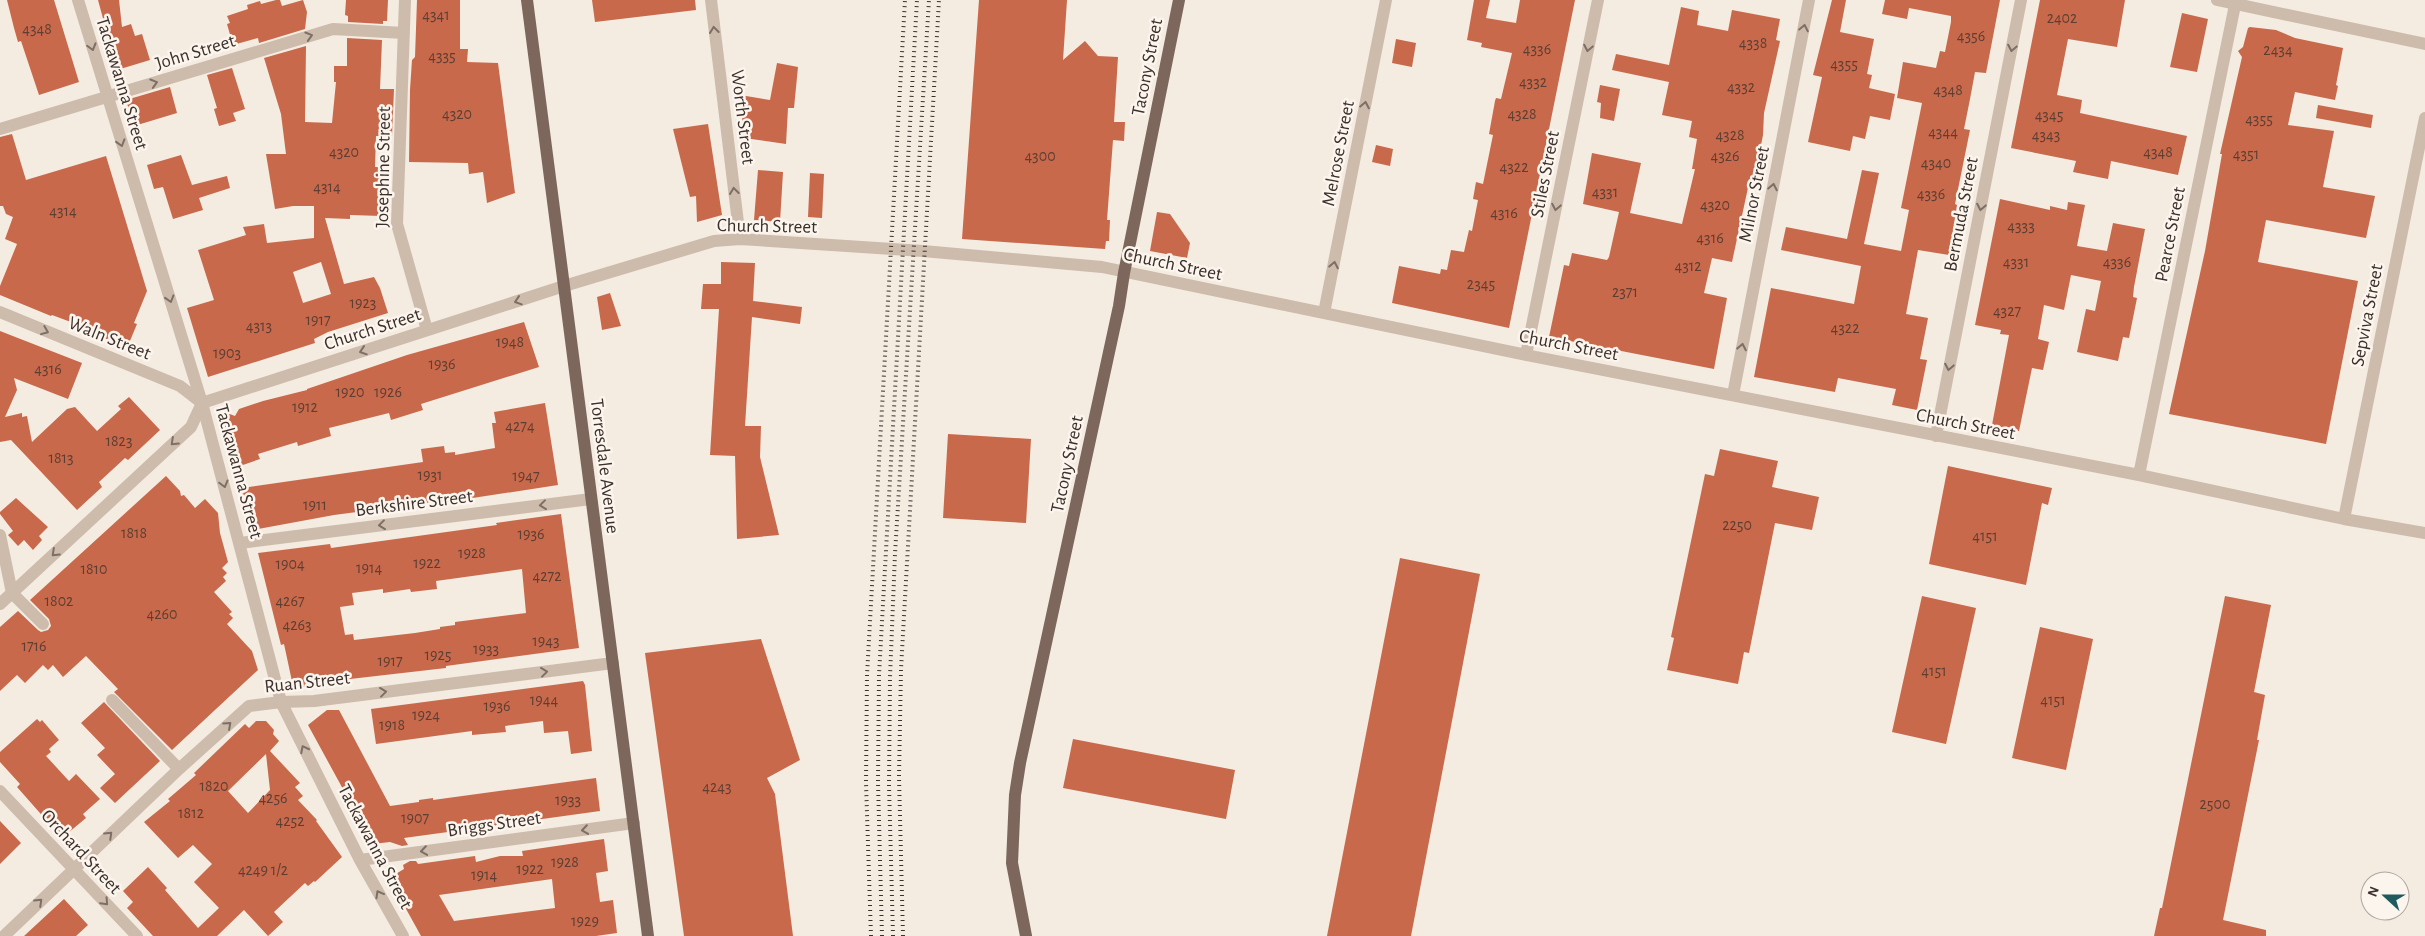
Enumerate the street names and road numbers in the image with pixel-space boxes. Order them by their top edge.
street label: Tackawanna Street [92,15,151,152]
street label: Tacony Street [1129,17,1166,118]
street label: John Street [153,31,238,74]
street label: Worth Street [727,69,758,166]
street label: Melrose Street [1319,99,1358,208]
street label: Josephine Street [373,106,394,228]
street label: Stiles Street [1528,129,1563,219]
street label: Milnor Street [1736,145,1773,244]
street label: Bermuda Street [1941,155,1982,273]
street label: Pearce Street [2152,185,2189,283]
street label: Church Street [717,216,817,237]
street label: Church Street [1122,245,1224,284]
street label: Sepviva Street [2348,263,2387,368]
street label: Church Street [322,305,423,354]
street label: Waln Street [66,313,153,364]
street label: Church Street [1518,327,1620,364]
street label: Torresdale Avenue [587,398,622,535]
street label: Tackawanna Street [212,402,266,541]
street label: Church Street [1915,406,2017,443]
street label: Tacony Street [1048,414,1087,515]
street label: Berkshire Street [355,487,474,520]
street label: Ruan Street [263,669,351,696]
street label: Tackawanna Street [334,781,415,912]
street label: Orchard Street [37,806,125,898]
street label: Briggs Street [446,809,542,840]

